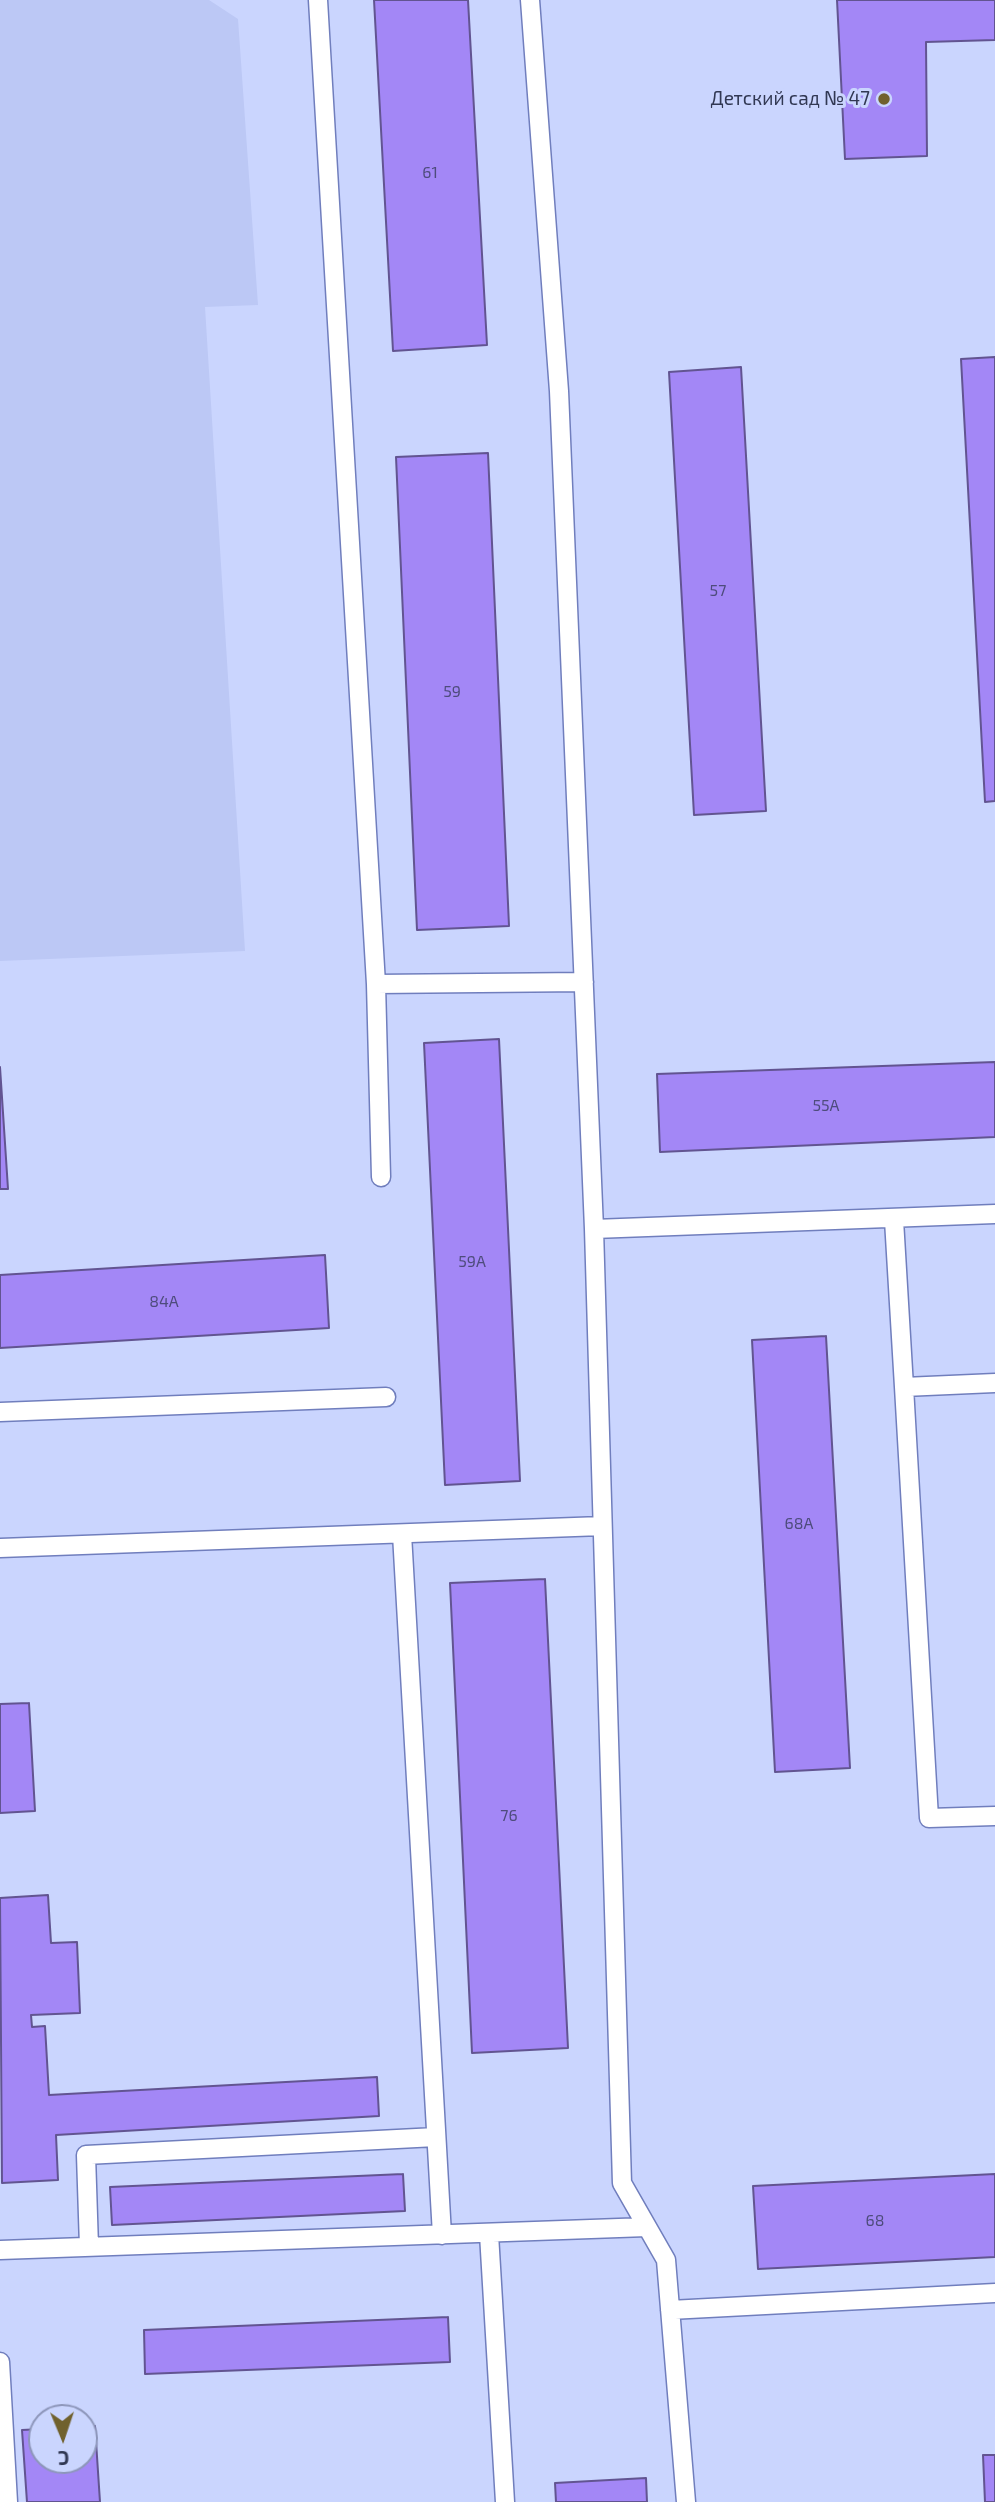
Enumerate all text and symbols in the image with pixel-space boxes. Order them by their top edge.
place label: Детский сад № 47 [711,88,870,110]
marker: Детский сад № 47 [876,91,892,107]
house number: 61 [422,163,438,183]
house number: 57 [710,581,726,601]
house number: 59 [443,682,461,702]
house number: 55А [812,1096,840,1116]
house number: 59А [458,1252,486,1272]
house number: 84А [149,1292,179,1312]
house number: 68А [785,1514,813,1534]
house number: 76 [500,1806,518,1826]
house number: 68 [866,2211,884,2231]
north arrow [28,2404,98,2474]
text: С [58,2447,70,2470]

